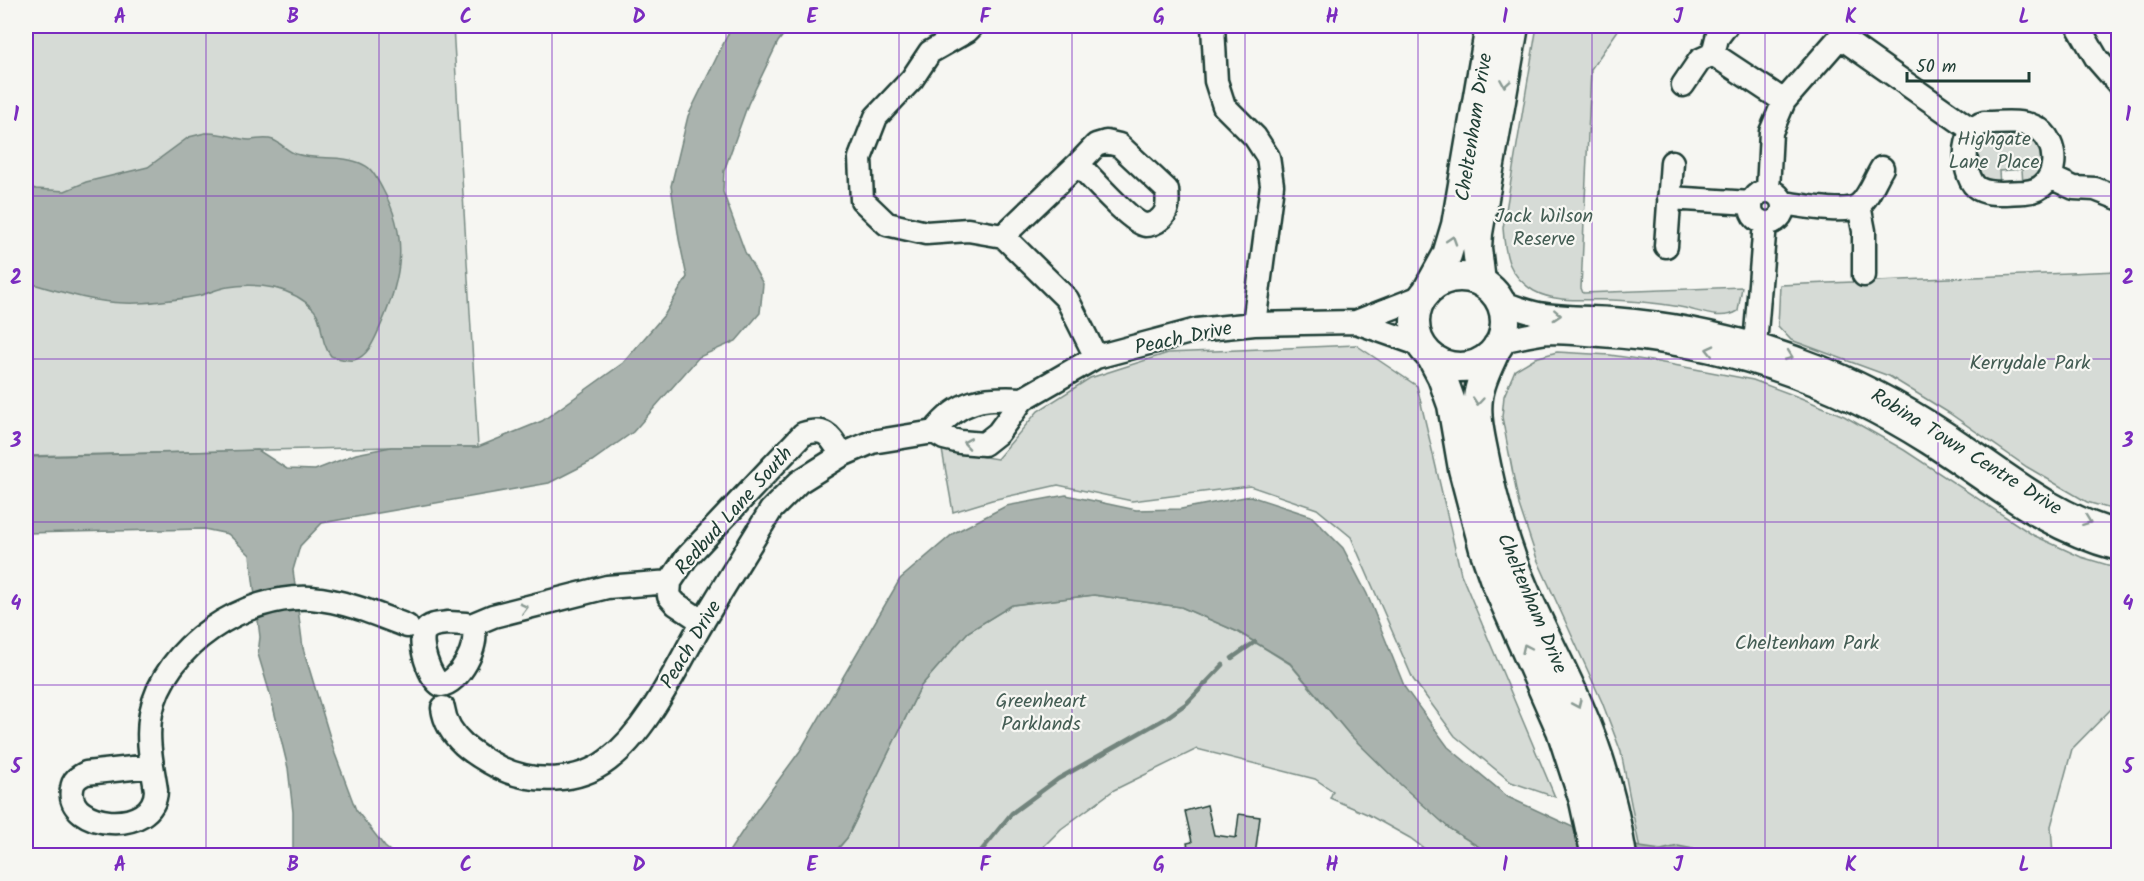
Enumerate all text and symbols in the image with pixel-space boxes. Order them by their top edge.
text: A [114,2,126,34]
text: B [287,2,299,34]
text: C [460,2,472,34]
text: D [632,2,646,34]
text: E [806,2,818,34]
text: F [980,2,992,34]
text: G [1153,2,1165,34]
text: H [1325,2,1339,34]
text: I [1502,2,1508,34]
text: J [1673,2,1684,34]
text: K [1845,2,1857,34]
text: L [2019,2,2029,34]
scale bar [1907,45,2028,83]
street label: Cheltenham Drive [1447,51,1502,204]
text: 50 m [1916,53,1956,82]
one-way arrow [1499,79,1511,88]
text: 1 [13,100,19,132]
text: 1 [2125,100,2131,132]
park label: Highgate Lane Place [1948,124,2040,179]
park label: Jack Wilson Reserve [1495,201,1593,256]
one-way arrow [1444,235,1457,246]
text: 2 [10,263,22,295]
text: 2 [2122,263,2134,295]
one-way arrow [1552,309,1561,322]
street label: Peach Drive [1132,313,1235,365]
one-way arrow [1706,344,1716,357]
one-way arrow [1783,348,1794,361]
park label: Kerrydale Park [1970,348,2091,380]
street label: Robina Town Centre Drive [1864,381,2068,525]
one-way arrow [1472,397,1485,406]
text: 3 [10,426,22,458]
text: 3 [2122,426,2134,458]
one-way arrow [962,437,972,450]
street label: Redbud Lane South [668,439,801,583]
one-way arrow [2081,514,2092,526]
street label: Cheltenham Drive [1487,529,1575,679]
text: 4 [11,589,22,621]
text: 4 [2123,589,2134,621]
street label: Peach Drive [653,595,731,696]
one-way arrow [519,602,529,615]
park label: Cheltenham Park [1735,628,1880,660]
one-way arrow [1521,644,1533,655]
park label: Greenheart Parklands [996,686,1087,741]
one-way arrow [1570,697,1582,708]
text: 5 [10,752,23,784]
text: 5 [2122,752,2135,784]
text: A [114,850,126,881]
text: B [287,850,299,881]
text: C [460,850,472,881]
text: D [632,850,646,881]
text: E [806,850,818,881]
text: F [980,850,992,881]
text: G [1153,850,1165,881]
text: H [1325,850,1339,881]
text: I [1502,850,1508,881]
text: J [1673,850,1684,881]
text: K [1845,850,1857,881]
text: L [2019,850,2029,881]

